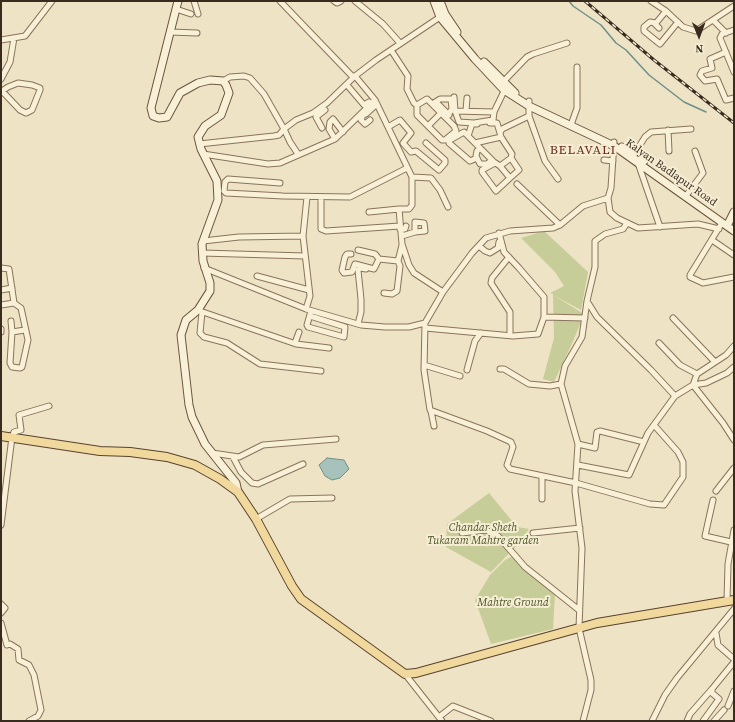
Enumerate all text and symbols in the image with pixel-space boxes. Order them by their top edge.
north arrow [679,16,719,56]
text: N [695,41,703,56]
street label: Kalyan Badlapur Road [623,137,719,209]
district label: BELAVALI [550,143,616,159]
park label: Chandar Sheth Tukaram Mahtre garden [427,521,539,547]
park label: Mahtre Ground [477,596,549,610]

